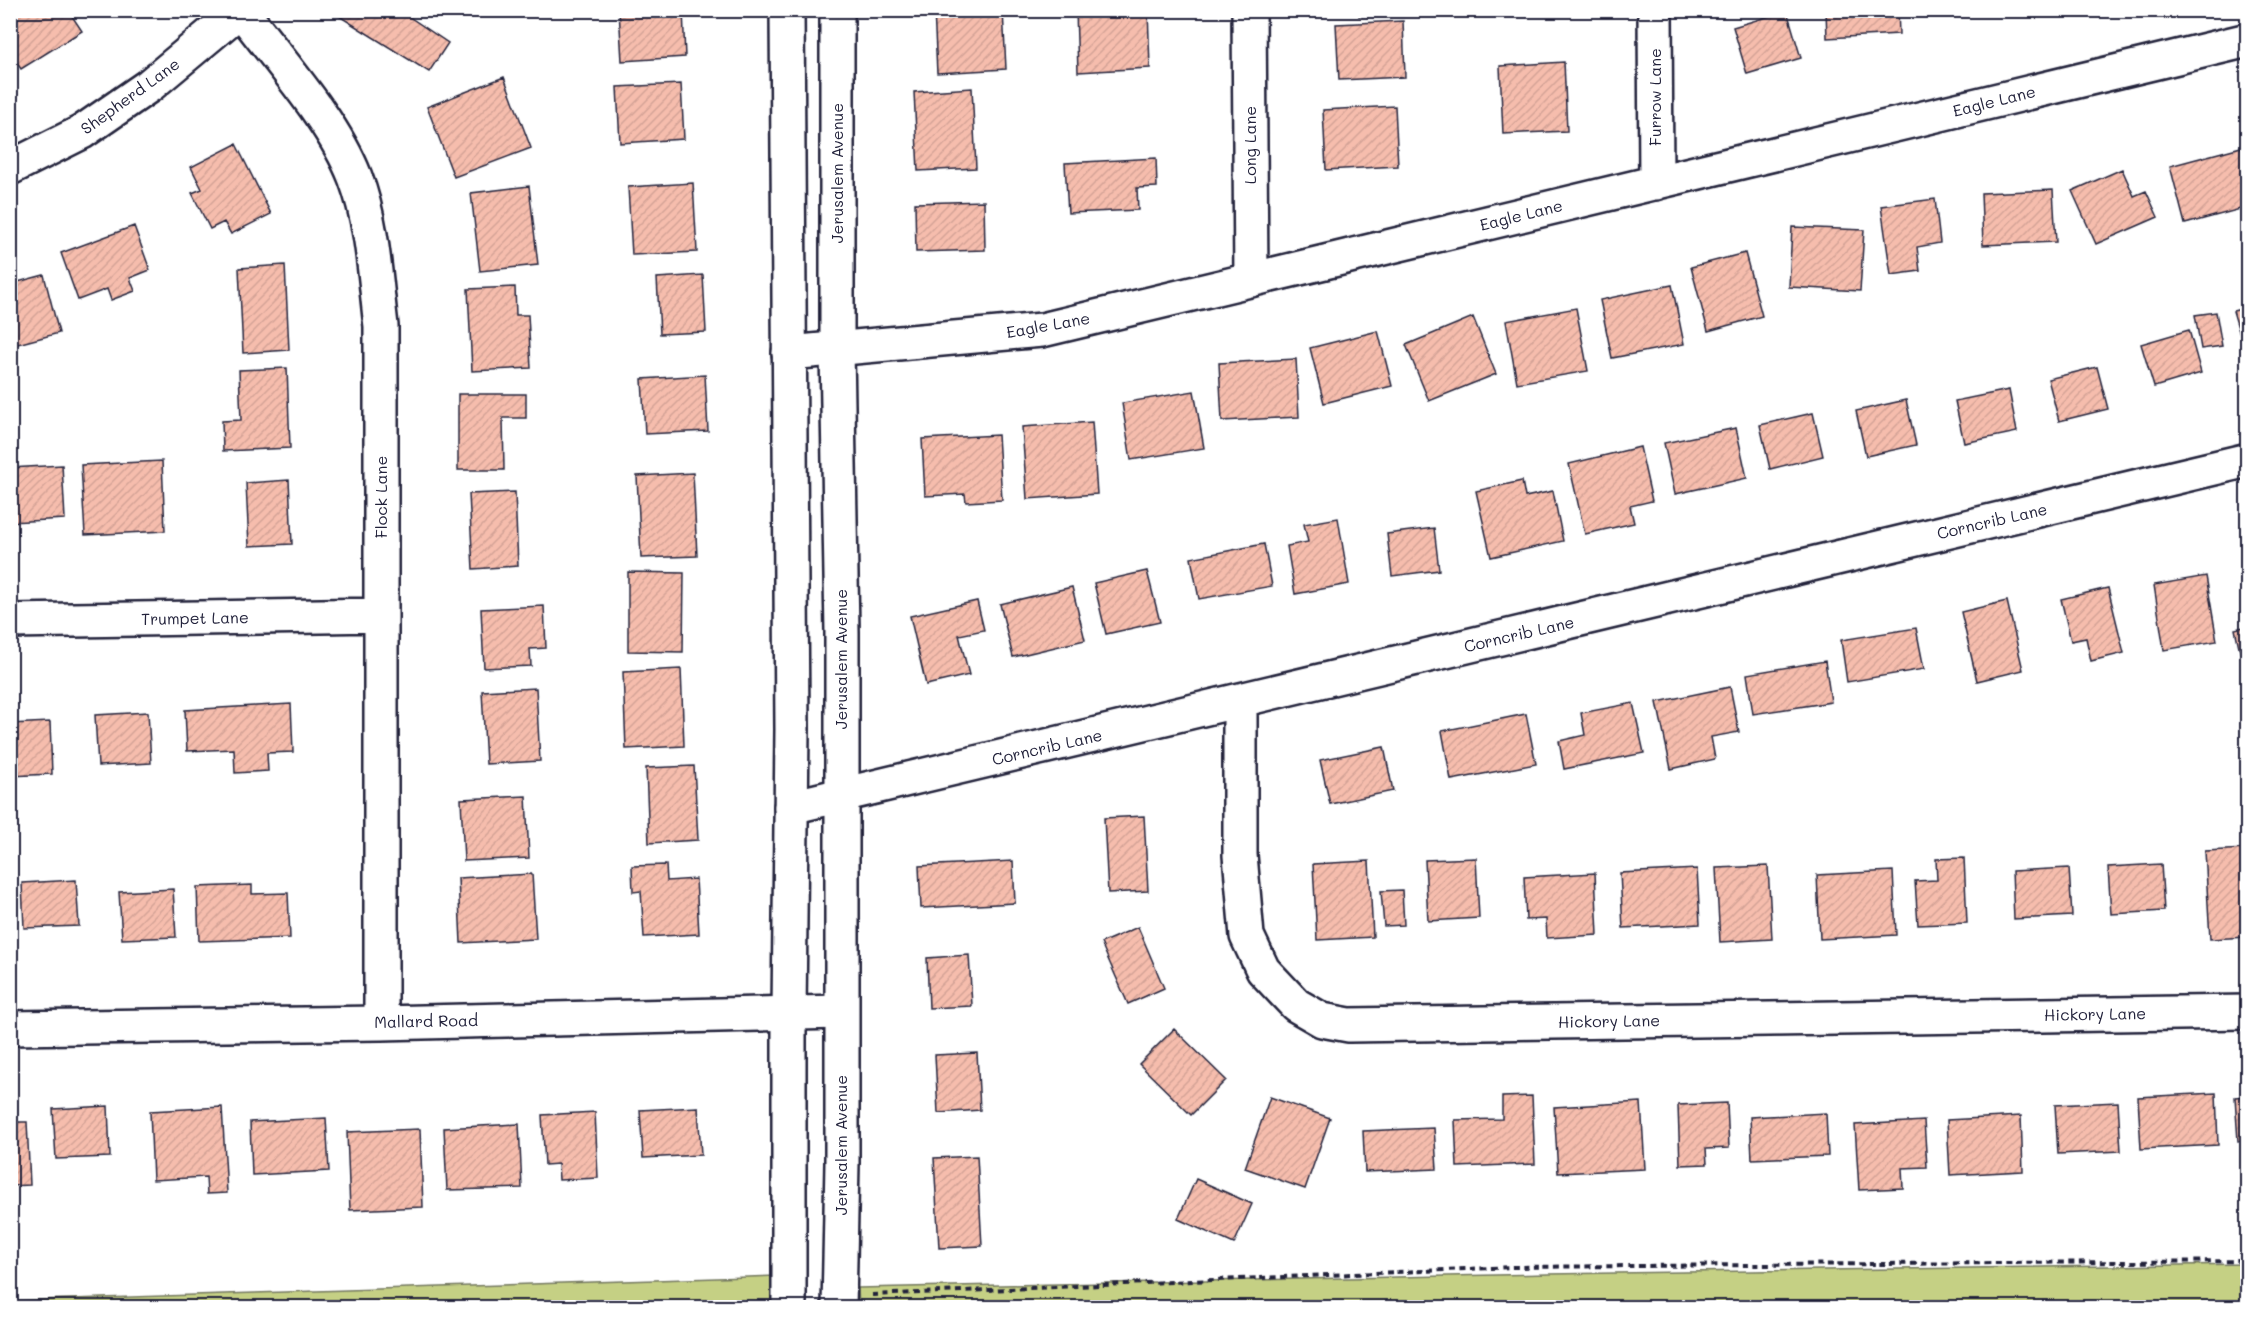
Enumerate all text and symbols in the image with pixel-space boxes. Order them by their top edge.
street label: Furrow Lane [1644,48,1665,146]
street label: Shepherd Lane [76,53,183,139]
street label: Eagle Lane [1950,80,2037,121]
street label: Jerusalem Avenue [826,103,847,243]
street label: Long Lane [1239,106,1260,184]
street label: Eagle Lane [1477,194,1564,235]
street label: Eagle Lane [1004,307,1091,342]
street label: Flock Lane [370,456,391,538]
street label: Corncrib Lane [1935,498,2049,543]
street label: Jerusalem Avenue [830,589,851,729]
street label: Trumpet Lane [141,606,249,629]
street label: Corncrib Lane [1462,611,1576,656]
street label: Corncrib Lane [990,724,1104,769]
street label: Hickory Lane [2044,1002,2146,1025]
street label: Mallard Road [374,1009,478,1032]
street label: Hickory Lane [1558,1009,1660,1032]
street label: Jerusalem Avenue [830,1075,851,1215]

